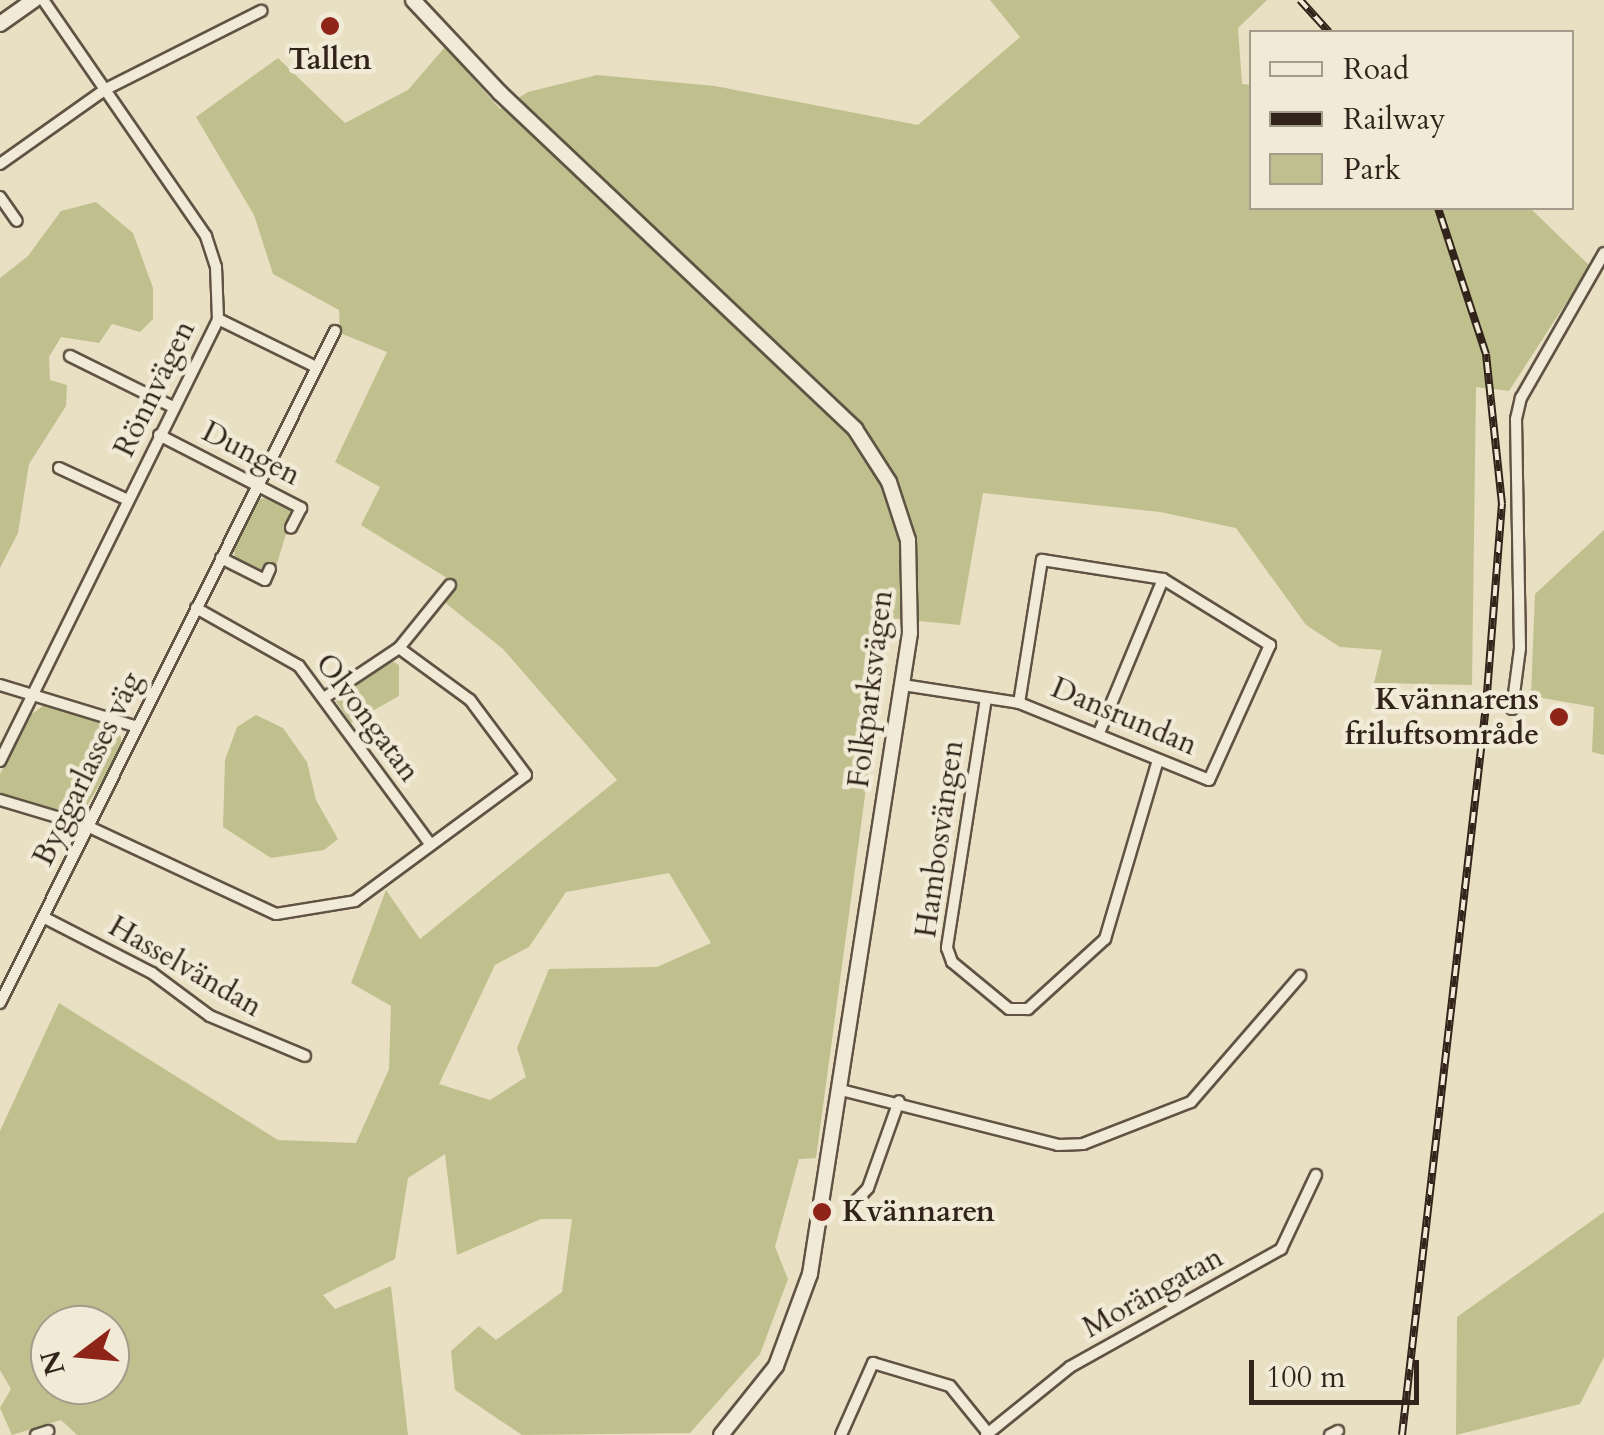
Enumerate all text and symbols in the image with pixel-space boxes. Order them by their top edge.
marker: Tallen [319,15,341,37]
legend [1249,30,1574,210]
place label: Tallen [288,42,372,78]
text: Road [1343,49,1409,90]
text: Railway [1343,99,1446,140]
text: Park [1343,149,1401,190]
street label: Rönnvägen [107,315,203,463]
street label: Dungen [196,414,306,494]
street label: Folkparksvägen [841,588,901,790]
street label: Olvongatan [307,647,427,789]
street label: Byggarlasses väg [25,666,151,872]
street label: Dansrundan [1046,670,1202,764]
place label: Kvännarens friluftsområde [1345,682,1539,752]
marker: Kvännarens friluftsområde [1548,706,1570,728]
street label: Hambosvängen [908,738,972,940]
street label: Hasselvändan [102,909,268,1025]
place label: Kvännaren [842,1194,995,1230]
marker: Kvännaren [811,1201,833,1223]
street label: Morängatan [1077,1240,1229,1346]
north arrow [30,1305,130,1405]
scale bar [1254,1340,1424,1402]
text: N [31,1346,75,1380]
text: 100 m [1266,1357,1346,1398]

